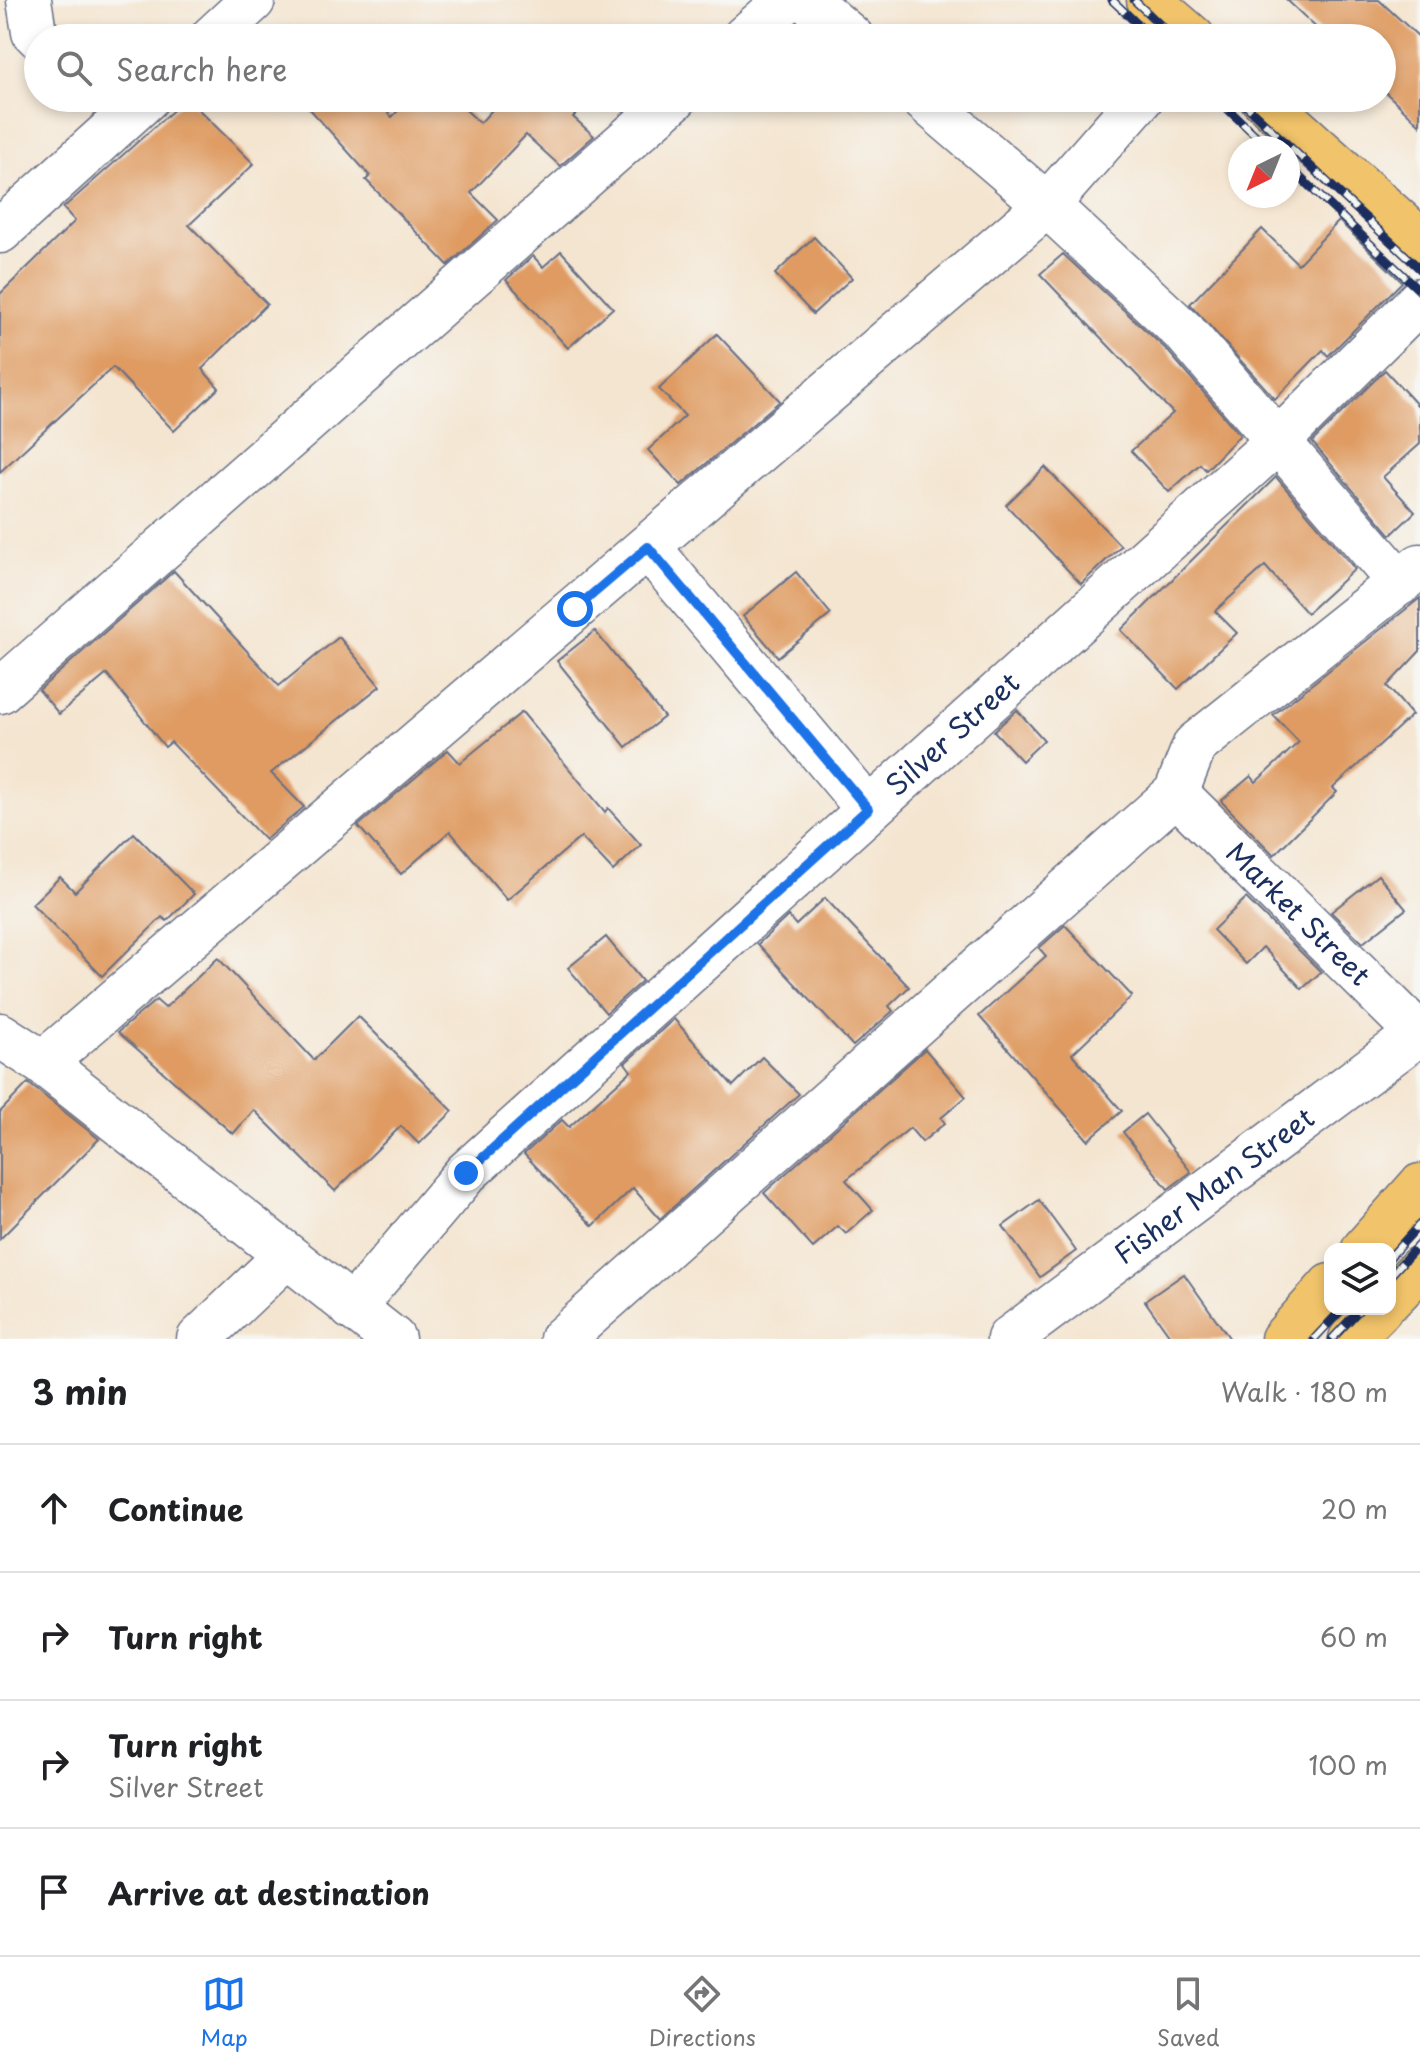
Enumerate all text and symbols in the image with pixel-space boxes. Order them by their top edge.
search box [24,24,1396,112]
icon: search [52,46,96,90]
text: Search here [116,46,288,91]
north arrow [1228,136,1300,208]
route start [557,591,593,627]
street label: Silver Street [875,661,1028,805]
street label: Market Street [1217,831,1381,995]
street label: Fisher Man Street [1104,1096,1322,1274]
route end [448,1155,484,1191]
map controls [1324,1243,1396,1315]
button: layers [1324,1243,1396,1315]
text: 3 min [32,1365,128,1417]
text: Walk · 180 m [1221,1372,1388,1411]
icon: ahead [32,1486,76,1530]
text: Continue [108,1486,243,1531]
text: 20 m [1321,1489,1388,1528]
icon: right [32,1614,76,1658]
text: Turn right [108,1614,263,1659]
text: 60 m [1320,1617,1388,1656]
text: Turn right [108,1722,263,1767]
icon: right [32,1742,76,1786]
text: 100 m [1308,1745,1388,1784]
text: Silver Street [108,1767,264,1806]
icon: arrive [32,1870,76,1914]
text: Arrive at destination [108,1870,430,1915]
tab: Map [201,1972,248,2053]
tab: Directions [649,1972,756,2053]
tab: Saved [1157,1972,1219,2053]

